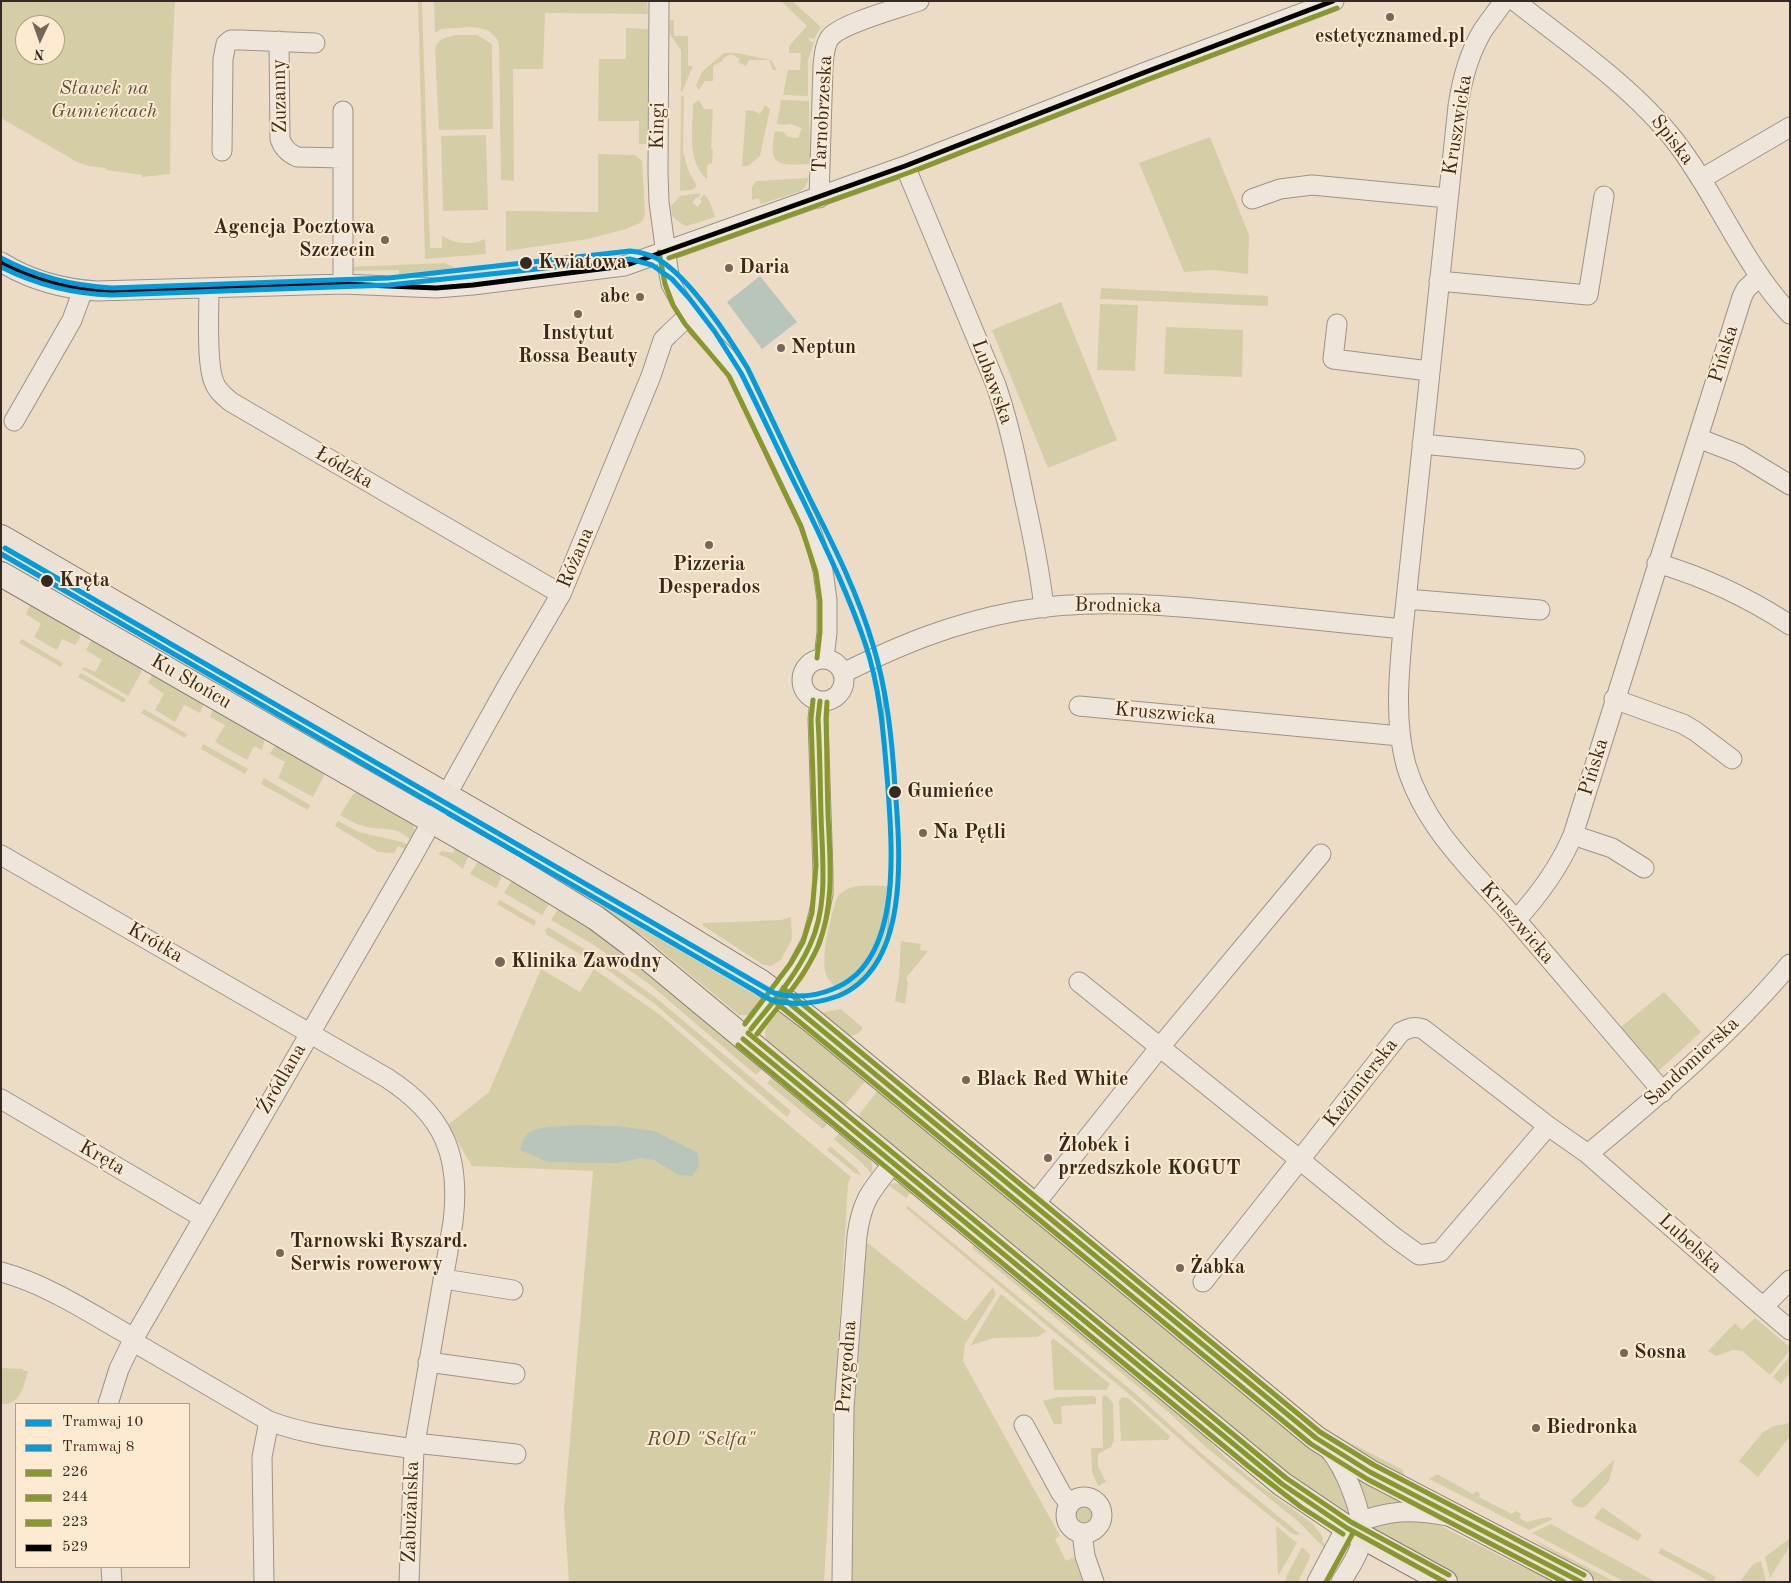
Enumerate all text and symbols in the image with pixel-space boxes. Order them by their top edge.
marker: estetycznamed.pl [1384,11,1396,23]
north arrow [15,15,65,65]
place label: estetycznamed.pl [1315,25,1465,49]
text: N [34,47,45,61]
street label: Tarnobrzeska [808,55,838,173]
street label: Zuzanny [267,58,293,134]
street label: Kruszwicka [1438,73,1478,177]
park label: Stawek na Gumieńcach [51,77,157,124]
street label: Kingi [646,102,670,150]
street label: Spiska [1645,110,1699,170]
place label: Agencja Pocztowa Szczecin [213,216,375,263]
marker: Agencja Pocztowa Szczecin [379,234,391,246]
place label: Kwiatowa [538,251,627,275]
marker: Kwiatowa [518,255,534,271]
place label: Daria [739,256,790,280]
marker: Daria [723,262,735,274]
place label: abc [600,285,630,309]
marker: abc [634,291,646,303]
marker: Instytut Rossa Beauty [572,308,584,320]
place label: Instytut Rossa Beauty [518,322,638,369]
street label: Pińska [1704,322,1744,386]
place label: Neptun [791,336,856,360]
street label: Lubawska [966,336,1018,428]
marker: Neptun [775,342,787,354]
street label: Łódzka [311,442,377,494]
street label: Różana [553,524,599,592]
marker: Pizzeria Desperados [703,539,715,551]
place label: Pizzeria Desperados [658,553,760,600]
place label: Kręta [59,569,110,593]
marker: Kręta [39,573,55,589]
street label: Brodnicka [1074,593,1162,619]
street label: Ku Słońcu [146,649,236,715]
street label: Kruszwicka [1113,698,1217,730]
street label: Pińska [1574,735,1614,799]
place label: Gumieńce [907,780,994,804]
marker: Gumieńce [887,784,903,800]
place label: Na Pętli [933,821,1006,845]
marker: Na Pętli [917,827,929,839]
street label: Kruszwicka [1475,877,1559,969]
street label: Krótka [123,917,187,969]
place label: Klinika Zawodny [511,950,662,974]
marker: Klinika Zawodny [493,955,507,969]
street label: Sandomierska [1640,1012,1744,1112]
street label: Kazimierska [1319,1034,1403,1132]
street label: Źródlana [252,1039,312,1119]
place label: Black Red White [976,1068,1128,1092]
marker: Black Red White [960,1074,972,1086]
place label: Żłobek i przedszkole KOGUT [1058,1134,1241,1181]
street label: Kręta [75,1135,129,1181]
marker: Żłobek i przedszkole KOGUT [1042,1152,1054,1164]
street label: Lubelska [1653,1209,1727,1279]
place label: Tarnowski Ryszard. Serwis rowerowy [290,1230,468,1277]
marker: Tarnowski Ryszard. Serwis rowerowy [274,1247,286,1259]
place label: Żabka [1190,1256,1245,1280]
marker: Żabka [1174,1262,1186,1274]
street label: Przygodna [832,1320,862,1414]
place label: Sosna [1634,1341,1686,1365]
marker: Sosna [1618,1347,1630,1359]
legend [15,1403,190,1568]
text: Tramwaj 10 [62,1415,143,1430]
place label: Biedronka [1546,1416,1638,1440]
marker: Biedronka [1530,1422,1542,1434]
park label: ROD "Selfa" [647,1428,755,1452]
text: Tramwaj 8 [62,1440,134,1455]
street label: Zabużańska [397,1460,425,1564]
text: 226 [62,1465,88,1480]
text: 244 [62,1490,88,1505]
text: 223 [62,1515,88,1530]
text: 529 [62,1540,88,1555]

